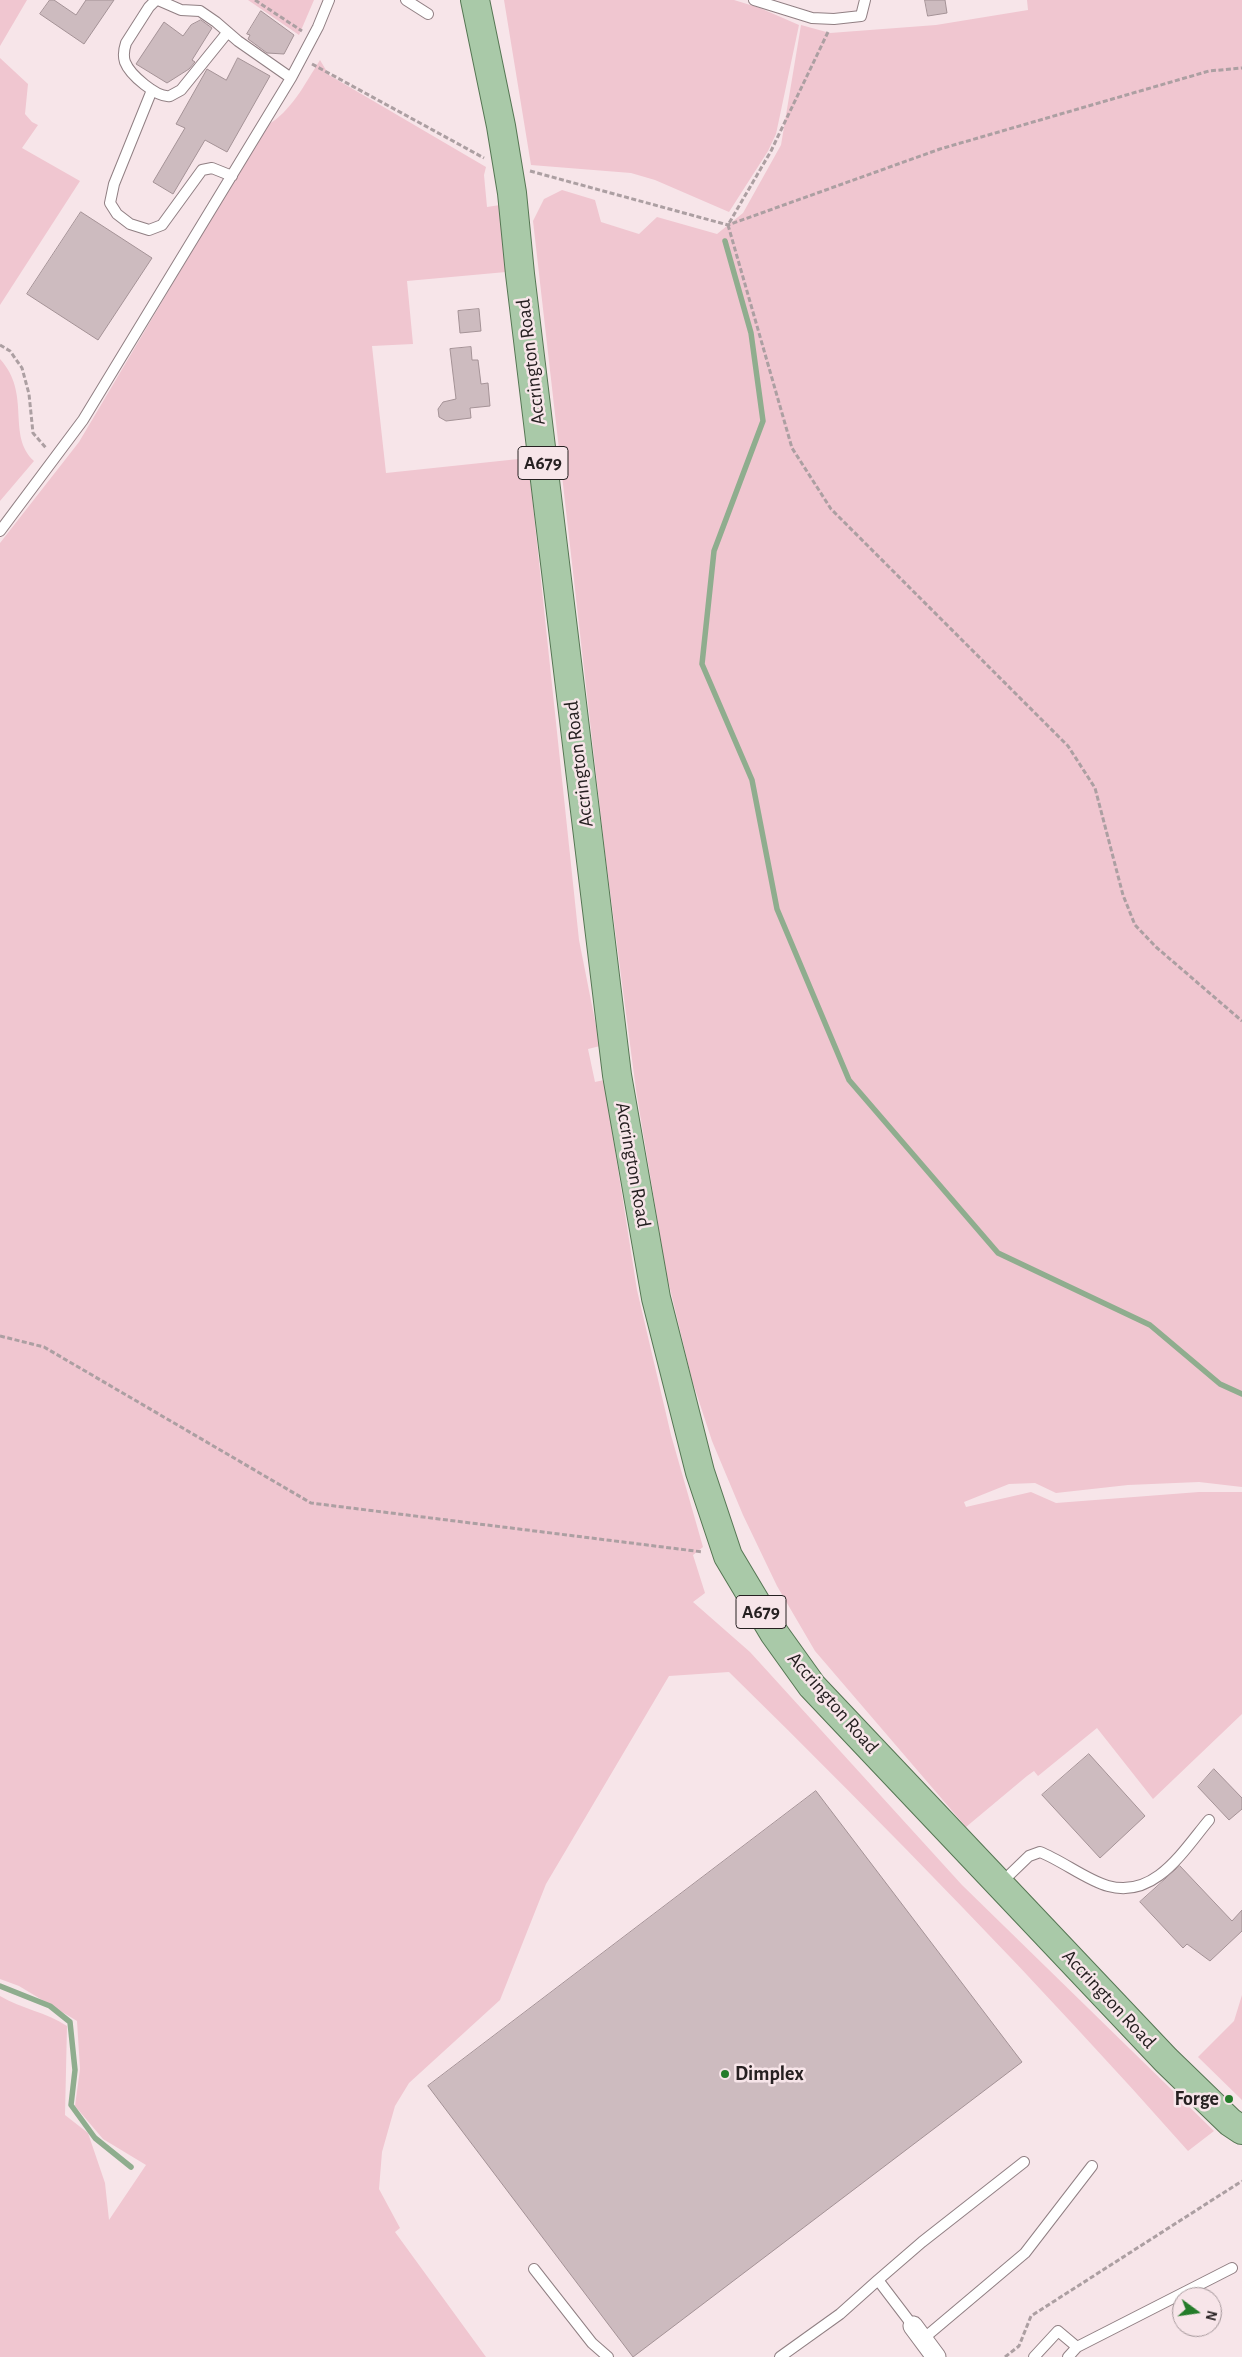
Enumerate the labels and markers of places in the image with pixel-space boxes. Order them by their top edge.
place label: Dimplex [735,2062,804,2086]
marker: Dimplex [719,2068,731,2080]
place label: Forge [1174,2087,1219,2111]
marker: Forge [1223,2093,1235,2105]

